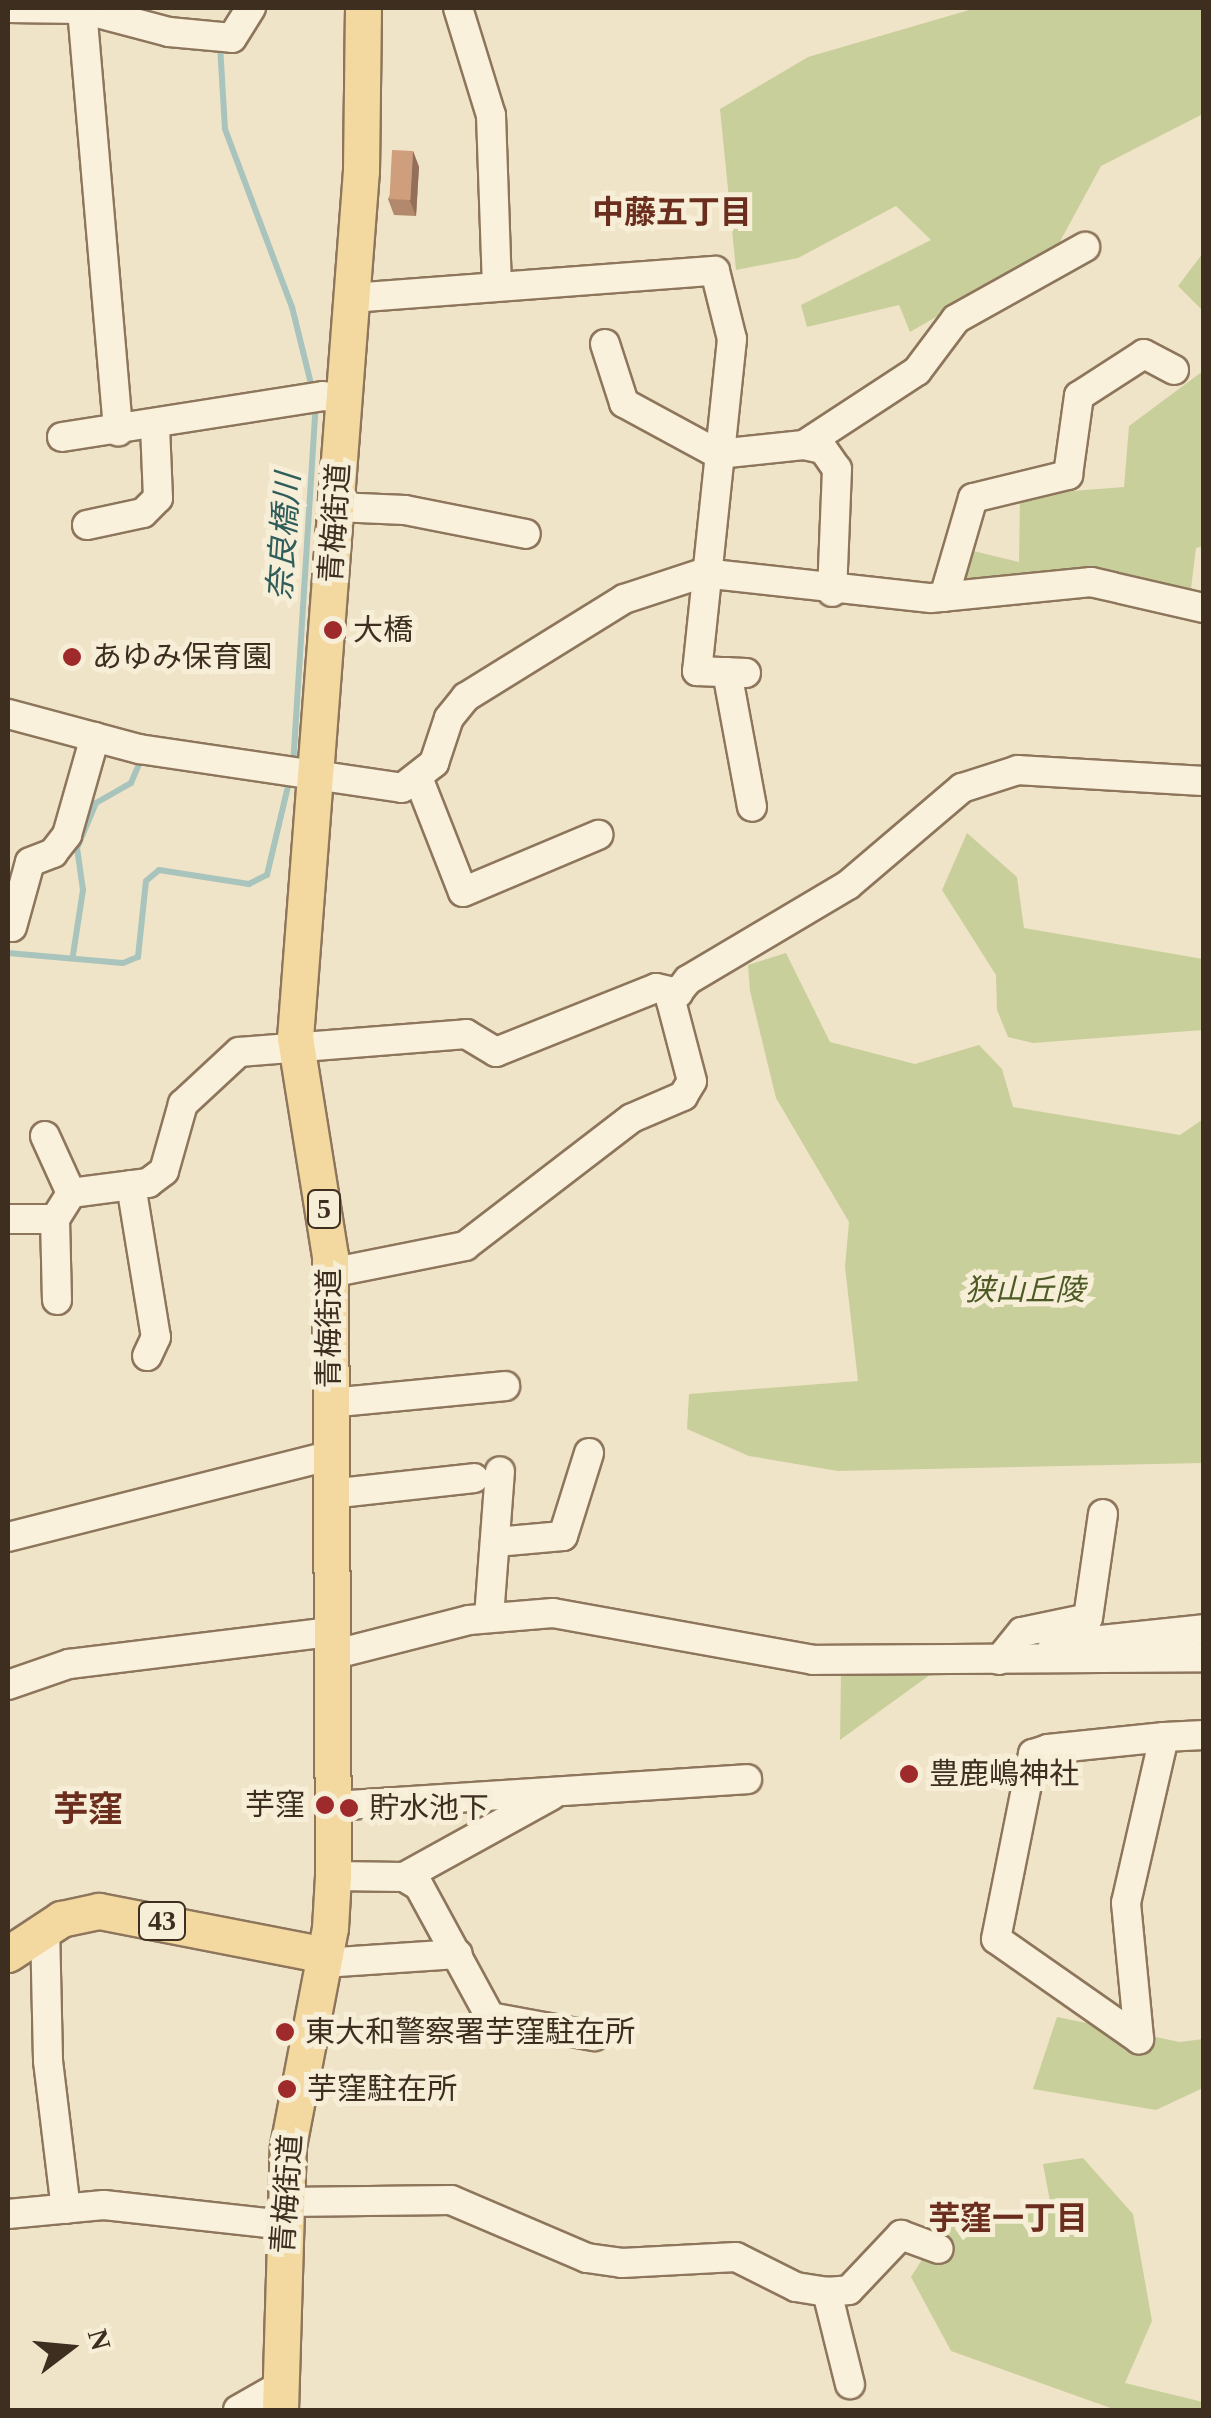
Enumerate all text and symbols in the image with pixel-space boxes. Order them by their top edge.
district label: 中藤五丁目 [592,193,752,231]
street label: 青梅街道 [313,462,357,584]
water label: 奈良橋川 [260,472,308,602]
place label: 大橋 [353,612,413,648]
marker: 大橋 [322,619,344,641]
place label: あゆみ保育園 [92,639,272,675]
marker: あゆみ保育園 [61,646,83,668]
road number: 5 [306,1186,342,1232]
street label: 青梅街道 [311,1268,347,1388]
park label: 狭山丘陵 [965,1272,1085,1308]
place label: 豊鹿嶋神社 [929,1756,1079,1792]
marker: 豊鹿嶋神社 [898,1763,920,1785]
place label: 芋窪 [245,1787,305,1823]
district label: 芋窪 [53,1789,123,1831]
place label: 貯水池下 [369,1790,489,1826]
marker: 芋窪 [314,1794,336,1816]
marker: 貯水池下 [338,1797,360,1819]
road number: 43 [137,1898,187,1944]
place label: 東大和警察署芋窪駐在所 [305,2014,635,2050]
marker: 東大和警察署芋窪駐在所 [274,2021,296,2043]
place label: 芋窪駐在所 [307,2071,457,2107]
marker: 芋窪駐在所 [276,2078,298,2100]
street label: 青梅街道 [265,2133,309,2255]
district label: 芋窪一丁目 [928,2199,1088,2237]
north arrow [20,2298,120,2398]
text: N [82,2326,117,2354]

